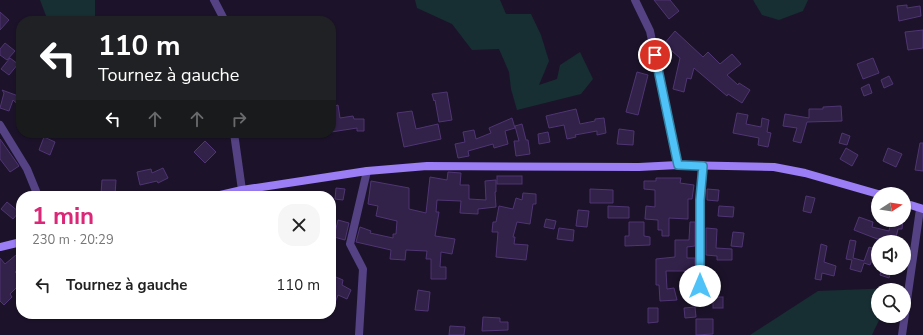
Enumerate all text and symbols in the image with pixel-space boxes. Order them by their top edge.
text: 110 m [98,27,181,65]
icon: left [32,32,84,84]
pin [638,38,672,72]
icon: arrive [644,44,666,66]
text: Tournez à gauche [98,63,239,87]
icon: left [102,108,124,130]
icon: ahead [144,108,166,130]
icon: ahead [186,108,208,130]
icon: right [228,108,250,130]
north arrow [871,187,911,227]
map controls [871,187,911,323]
text: 1 min [32,200,94,232]
button: close [278,204,320,246]
text: 230 m · 20:29 [32,231,114,249]
button: sound [871,235,911,275]
position arrow [679,265,721,307]
icon: left [32,274,54,296]
text: Tournez à gauche [66,275,188,295]
text: 110 m [276,275,320,295]
button: search [871,283,911,323]

